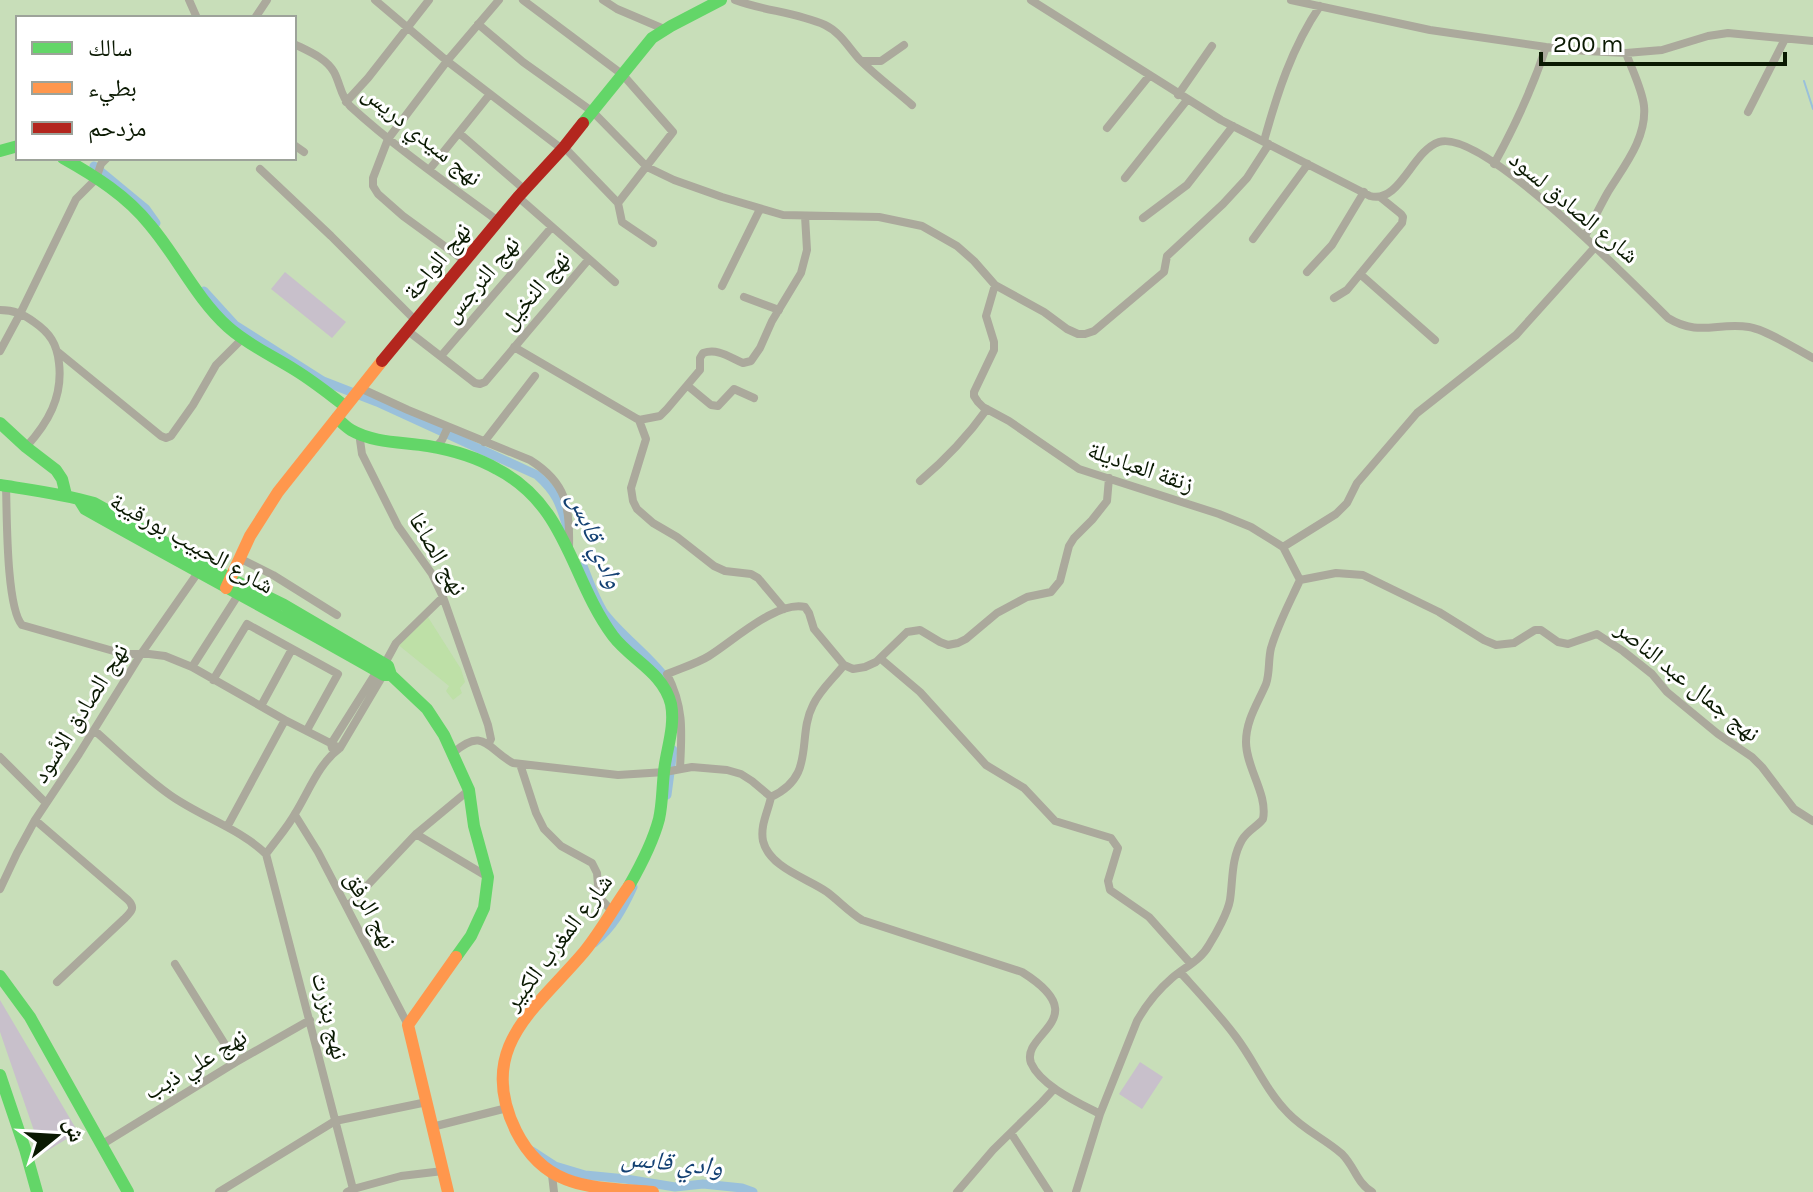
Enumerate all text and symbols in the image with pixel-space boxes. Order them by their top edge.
legend [16,16,296,160]
scale bar [1541,16,1785,66]
text: 200 m [1553,30,1624,58]
text: سالك [88,34,133,62]
text: بطيء [88,74,137,107]
street label: نهج سيدي دريس [353,78,487,196]
text: مزدحم [88,114,147,144]
street label: شارع الصادق لسود [1503,145,1644,270]
street label: نهج الواحة [397,217,477,306]
street label: نهج النرجس [437,230,526,329]
street label: نهج النخيل [494,245,577,336]
street label: زنقة العباديلة [1084,436,1198,498]
street label: شارع الحبيب بورقيبة [105,486,279,600]
water label: وادي قابس [558,487,630,595]
street label: نهج الصاغا [402,508,473,601]
street label: نهج جمال عبد الناصر [1609,614,1766,748]
street label: نهج الصادق الأسود [26,638,135,788]
street label: نهج الرفق [338,867,403,954]
street label: شارع المغرب الكبير [497,868,619,1017]
street label: نهج بنزرت [305,970,354,1063]
street label: نهج علي ذيب [138,1022,254,1110]
north arrow [16,1096,96,1176]
text: ش [58,1115,90,1145]
water label: وادي قابس [619,1141,724,1187]

